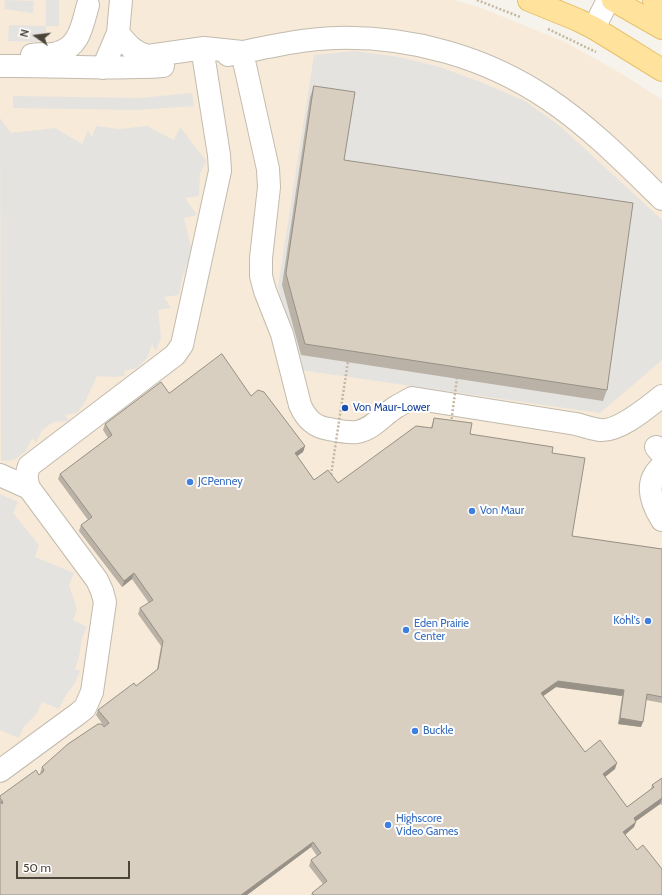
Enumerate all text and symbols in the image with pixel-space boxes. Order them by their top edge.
north arrow [16,16,56,56]
text: N [17,28,32,39]
place label: Von Maur-Lower [353,401,430,415]
marker: Von Maur-Lower [340,403,350,413]
place label: JCPenney [198,475,243,489]
marker: JCPenney [185,477,195,487]
place label: Von Maur [480,504,524,518]
marker: Von Maur [467,506,477,516]
place label: Kohl's [613,614,640,628]
marker: Kohl's [643,616,653,626]
place label: Eden Prairie Center [414,617,469,643]
marker: Eden Prairie Center [401,625,411,635]
place label: Buckle [423,724,453,738]
marker: Buckle [410,726,420,736]
place label: Highscore Video Games [396,812,458,838]
marker: Highscore Video Games [383,820,393,830]
scale bar [18,853,132,879]
text: 50 m [23,860,51,875]

